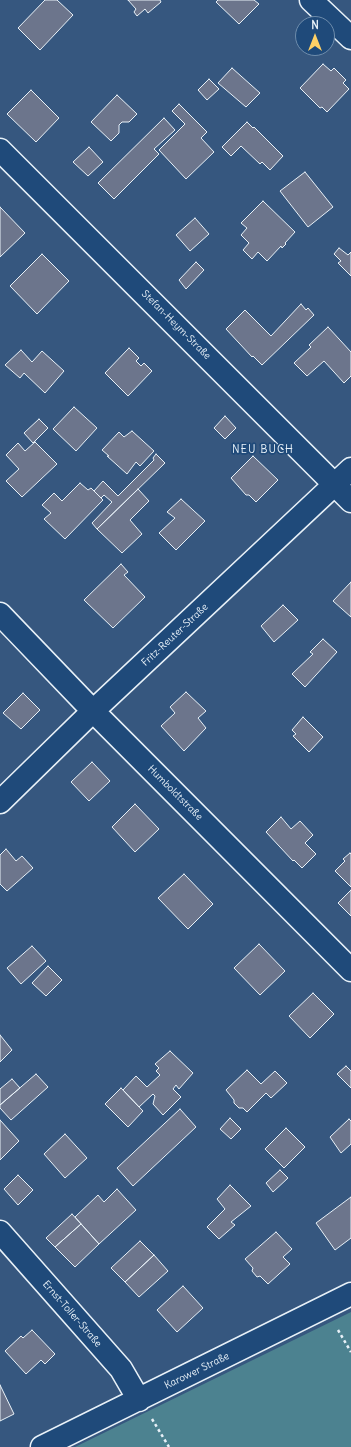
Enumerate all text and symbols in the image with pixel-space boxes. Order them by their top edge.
north arrow [295,16,335,56]
text: N [311,18,319,32]
street label: Stefan-Heym-Straße [139,288,213,362]
district label: NEU BUCH [232,443,294,457]
street label: Fritz-Reuter-Straße [139,601,211,669]
street label: Humboldtstraße [145,763,205,823]
street label: Ernst-Toller-Straße [40,1278,104,1350]
street label: Karower Straße [163,1350,231,1392]

